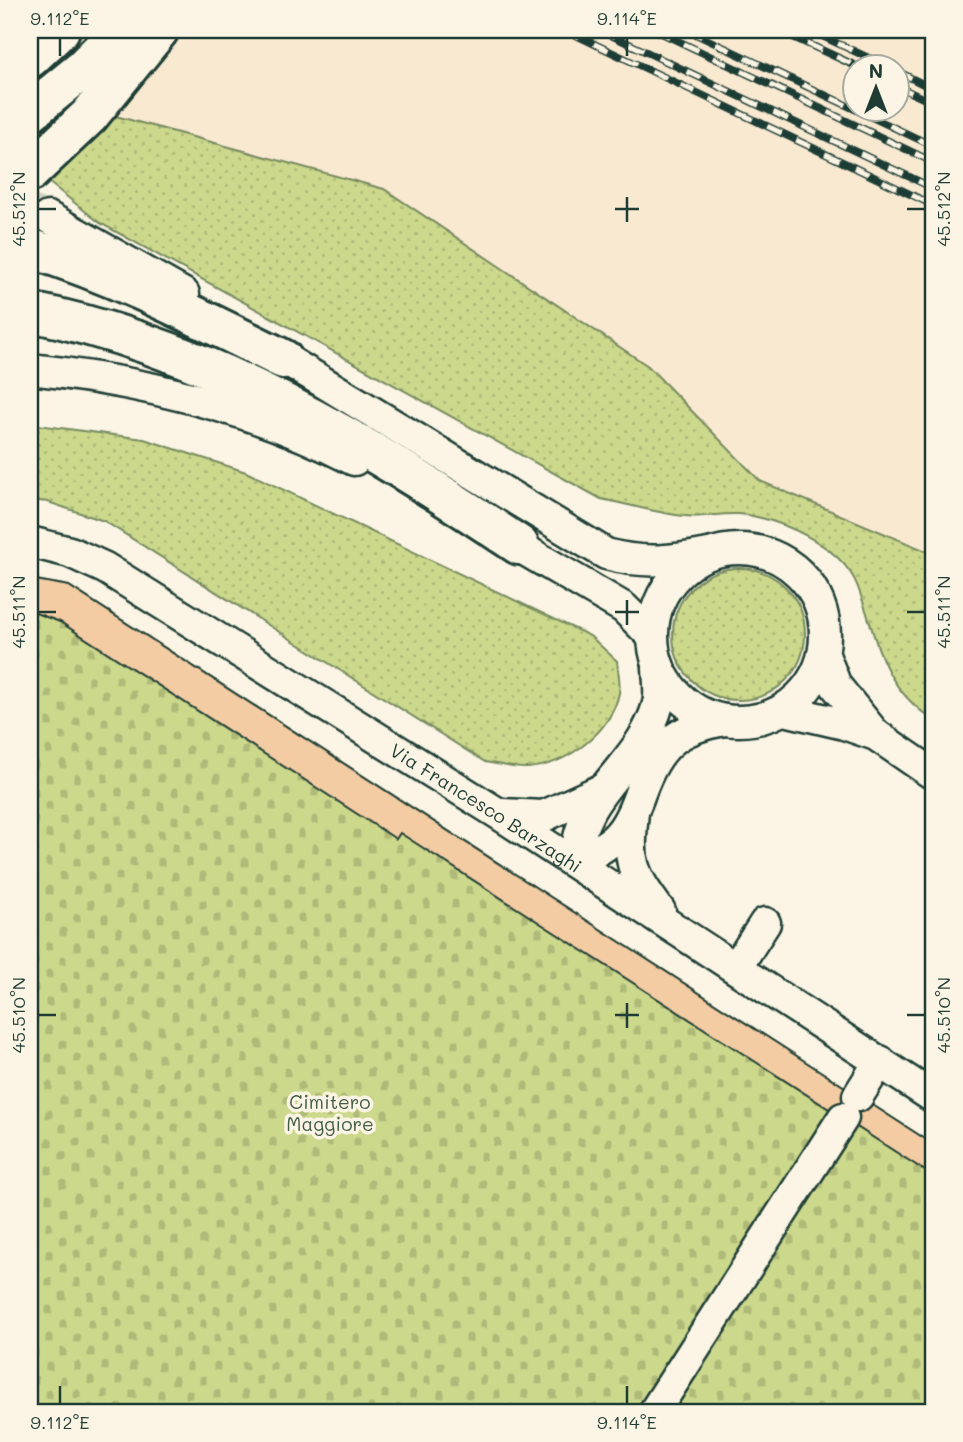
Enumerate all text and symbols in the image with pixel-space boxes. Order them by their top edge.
text: 9.112°E [30,6,90,30]
text: 9.114°E [597,6,657,30]
north arrow [841,52,911,122]
text: N [869,58,883,83]
text: 45.512°N [6,171,30,247]
text: 45.512°N [931,171,955,247]
text: 45.511°N [6,575,30,649]
text: 45.511°N [931,575,955,649]
street label: Via Francesco Barzaghi [386,737,587,877]
text: 45.510°N [6,977,30,1053]
text: 45.510°N [931,977,955,1053]
park label: Cimitero Maggiore [286,1089,374,1136]
text: 9.112°E [30,1410,90,1434]
text: 9.114°E [597,1410,657,1434]

